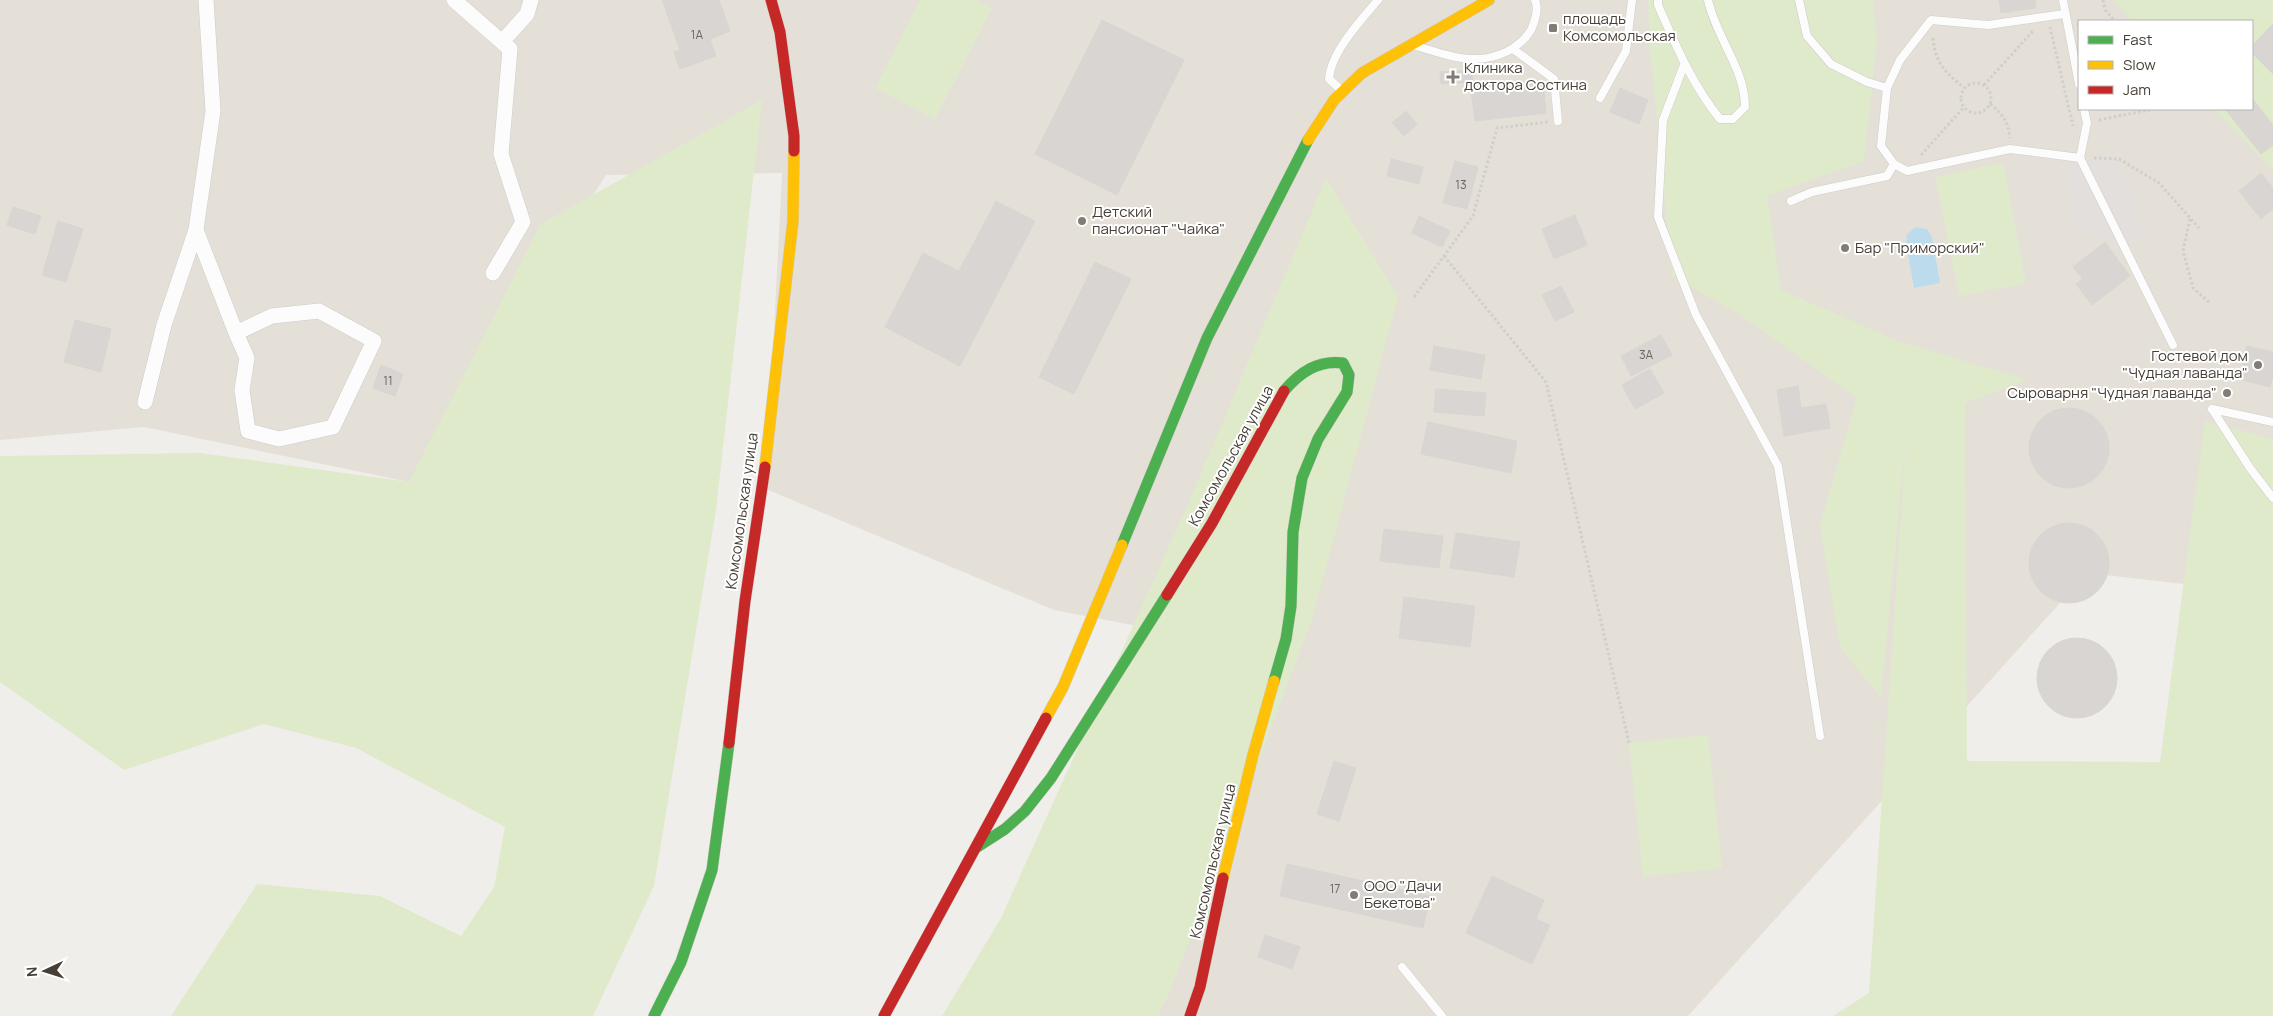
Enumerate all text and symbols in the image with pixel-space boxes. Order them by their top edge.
place label: площадь Комсомольская [1563,8,1676,46]
legend [2078,20,2253,110]
marker: площадь Комсомольская [1547,22,1559,34]
house number: 1А [691,26,704,43]
text: Fast [2123,29,2152,50]
text: Slow [2123,54,2156,75]
place label: Клиника доктора Состина [1464,57,1587,95]
marker: Клиника доктора Состина [1446,70,1460,84]
text: Jam [2123,79,2151,100]
house number: 13 [1455,176,1467,193]
place label: Детский пансионат "Чайка" [1092,201,1225,239]
marker: Детский пансионат "Чайка" [1076,215,1088,227]
place label: Бар "Приморский" [1855,237,1985,258]
marker: Бар "Приморский" [1839,242,1851,254]
place label: Гостевой дом "Чудная лаванда" [2122,345,2248,383]
house number: 3А [1639,346,1654,363]
marker: Гостевой дом "Чудная лаванда" [2252,359,2264,371]
house number: 11 [383,372,393,389]
street label: Комсомольская улица [1183,382,1278,530]
place label: Сыроварня "Чудная лаванда" [2007,382,2217,403]
marker: Сыроварня "Чудная лаванда" [2221,387,2233,399]
street label: Комсомольская улица [720,431,763,591]
street label: Комсомольская улица [1184,781,1241,940]
place label: ООО "Дачи Бекетова" [1364,875,1442,913]
house number: 17 [1330,880,1340,897]
marker: ООО "Дачи Бекетова" [1348,889,1360,901]
north arrow [20,946,70,996]
text: N [22,966,41,978]

